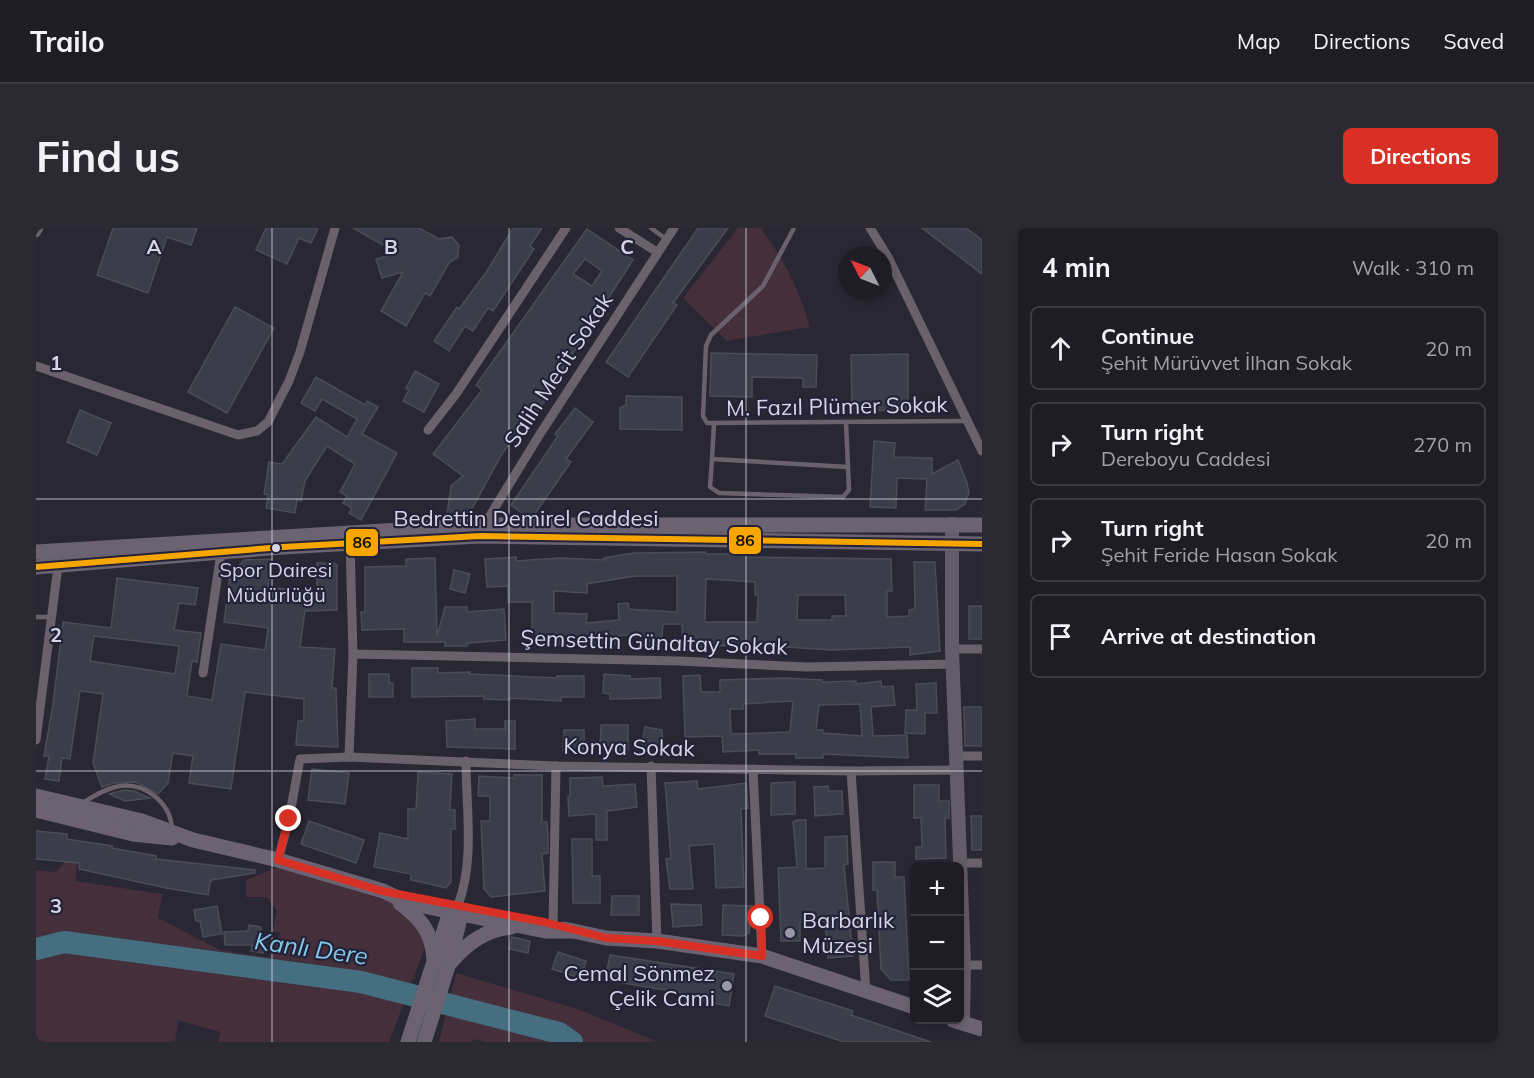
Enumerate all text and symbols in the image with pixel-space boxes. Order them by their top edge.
text: Trailo [30,24,105,59]
text: Map [1237,28,1280,54]
text: Directions [1313,28,1410,54]
text: Saved [1443,28,1504,54]
button: Directions [1343,128,1498,184]
text: Find us [36,130,180,183]
text: A [147,234,162,259]
text: B [384,234,398,259]
text: C [620,234,634,259]
north arrow [838,246,892,300]
text: 4 min [1042,251,1111,284]
text: Walk · 310 m [1352,255,1474,280]
street label: Salih Mecit Sokak [498,287,619,452]
text: Continue [1101,322,1194,350]
icon: ahead [1044,332,1077,365]
text: 20 m [1425,336,1472,361]
text: 1 [50,350,62,375]
text: Şehit Mürüvvet İlhan Sokak [1101,350,1352,375]
street label: M. Fazıl Plümer Sokak [726,390,949,422]
text: Turn right [1101,418,1204,446]
icon: right [1044,428,1077,461]
text: 270 m [1413,432,1472,457]
text: Dereboyu Caddesi [1101,446,1270,471]
street label: Bedrettin Demirel Caddesi [393,504,659,532]
text: Turn right [1101,514,1204,542]
icon: right [1044,524,1077,557]
line badge: 86 [728,526,762,555]
line badge: 86 [345,528,379,557]
text: 20 m [1425,528,1472,553]
text: 86 [735,530,755,550]
text: 86 [352,532,372,552]
marker: Spor Dairesi Müdürlüğü [270,542,282,554]
text: Şehit Feride Hasan Sokak [1101,542,1337,567]
place label: Spor Dairesi Müdürlüğü [220,557,332,607]
icon: arrive [1044,620,1077,653]
text: 2 [50,622,62,647]
text: Arrive at destination [1101,622,1316,650]
street label: Şemsettin Günaltay Sokak [520,623,789,661]
street label: Konya Sokak [563,732,696,762]
route end [275,805,301,831]
map controls [910,862,964,1024]
button: + [910,862,964,916]
text: 3 [50,893,62,918]
route start [747,904,773,930]
place label: Barbarlık Müzesi [802,906,895,959]
button: − [910,916,964,970]
water label: Kanlı Dere [253,925,370,971]
marker: Barbarlık Müzesi [783,926,797,940]
place label: Cemal Sönmez Çelik Cami [563,959,715,1012]
button: layers [910,970,964,1024]
marker: Cemal Sönmez Çelik Cami [720,979,734,993]

